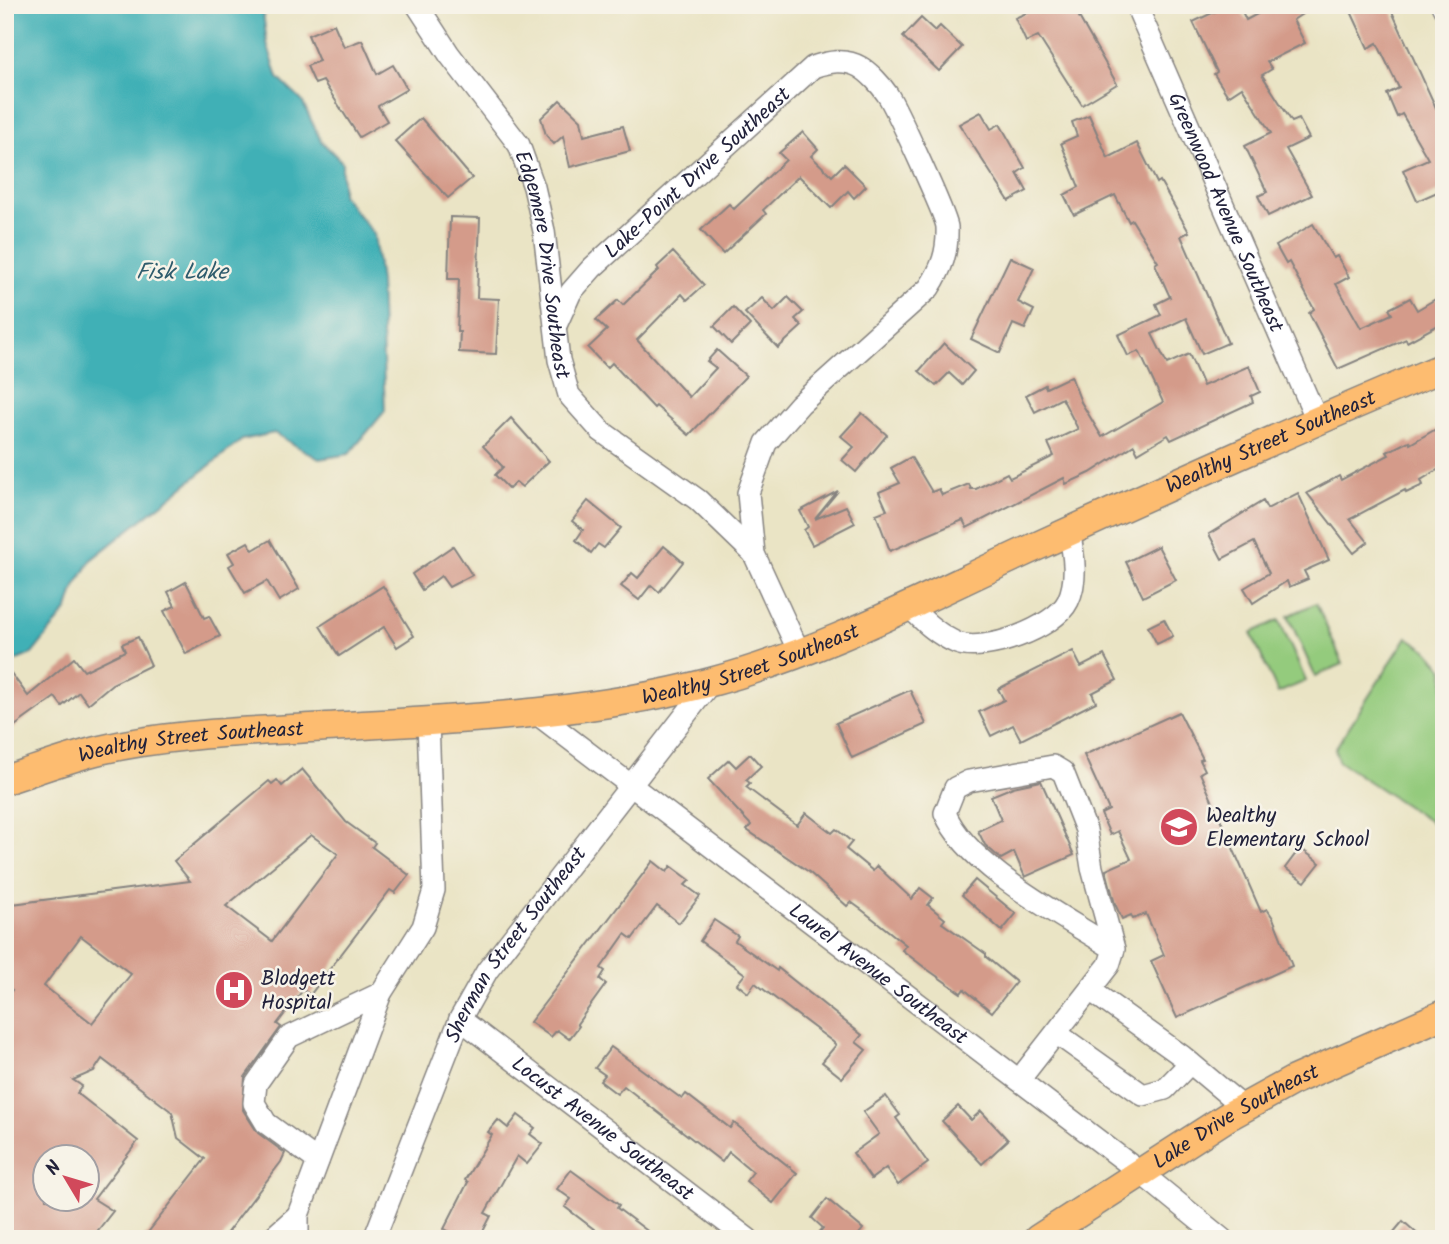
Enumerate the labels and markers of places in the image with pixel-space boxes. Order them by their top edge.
place label: Wealthy Elementary School [1206,800,1369,857]
school or university icon: Wealthy Elementary School [1158,806,1200,848]
place label: Blodgett Hospital [261,963,336,1020]
hospital icon: Blodgett Hospital [213,969,255,1011]

